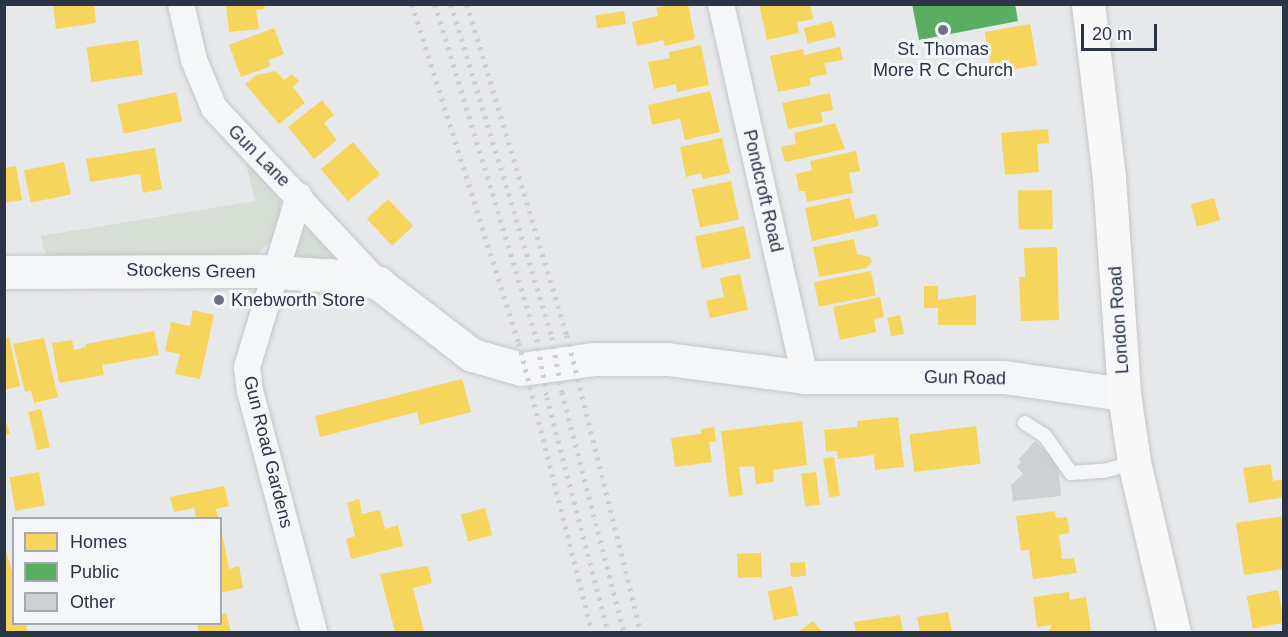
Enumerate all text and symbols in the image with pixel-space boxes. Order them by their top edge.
scale bar [1084,12,1160,50]
marker: St. Thomas More R C Church [936,23,950,37]
text: 20 m [1092,24,1132,44]
place label: St. Thomas More R C Church [873,39,1013,82]
street label: Gun Lane [223,120,295,192]
street label: Pondcroft Road [738,128,788,254]
street label: Stockens Green [126,259,256,283]
street label: London Road [1104,265,1134,375]
place label: Knebworth Store [231,289,365,311]
marker: Knebworth Store [212,293,226,307]
street label: Gun Road [924,366,1006,390]
street label: Gun Road Gardens [239,374,297,530]
legend [12,517,222,625]
text: Homes [70,532,127,552]
text: Public [70,562,119,582]
text: Other [70,592,115,612]

